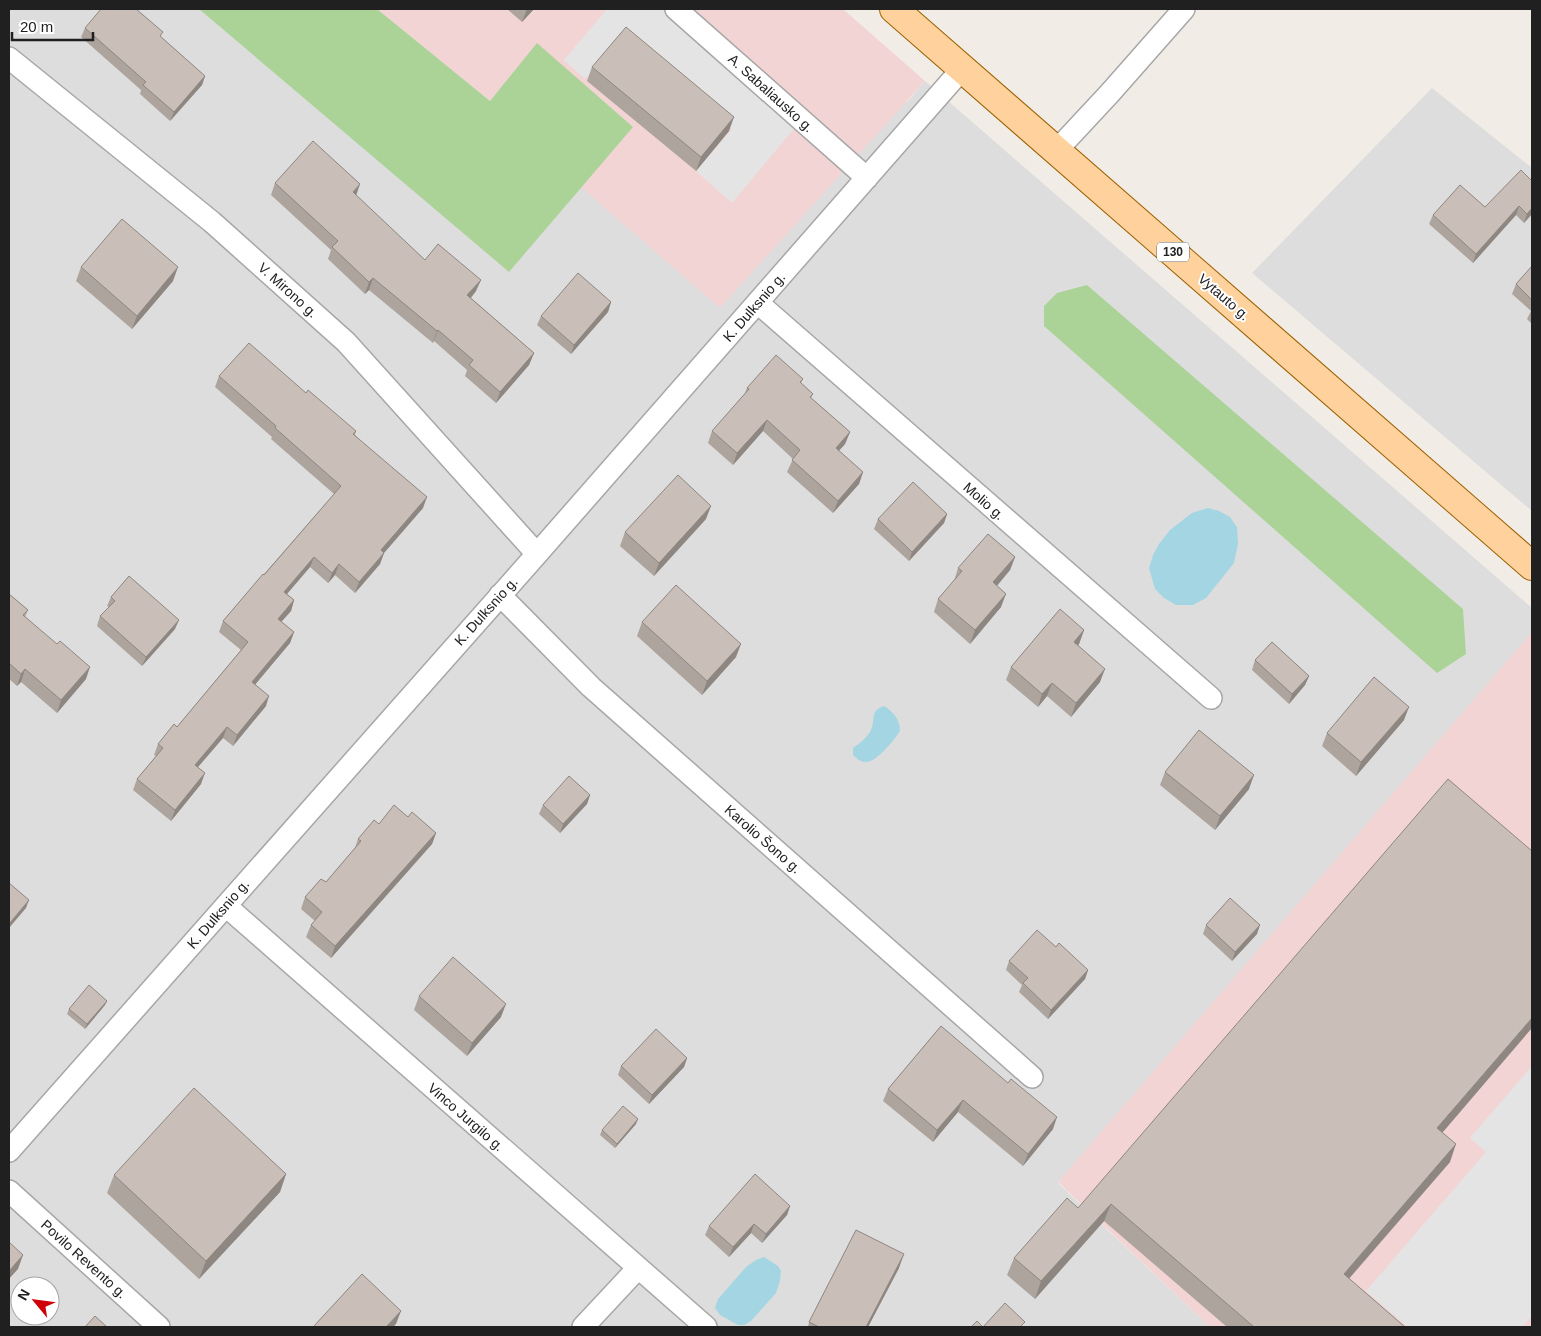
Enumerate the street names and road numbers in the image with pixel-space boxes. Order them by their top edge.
street label: A. Sabaliausko g. [725,51,817,135]
road number: 130 [1157,242,1189,262]
street label: V. Mirono g. [255,259,321,321]
street label: K. Dulksnio g. [720,269,788,345]
street label: Vytauto g. [1195,270,1253,324]
street label: Molio g. [960,479,1008,523]
street label: K. Dulksnio g. [451,574,521,648]
street label: Karolio Šono g. [722,802,804,876]
street label: K. Dulksnio g. [184,876,252,952]
street label: Vinco Jurgilo g. [425,1080,507,1154]
street label: Povilo Revento g. [38,1216,130,1302]

